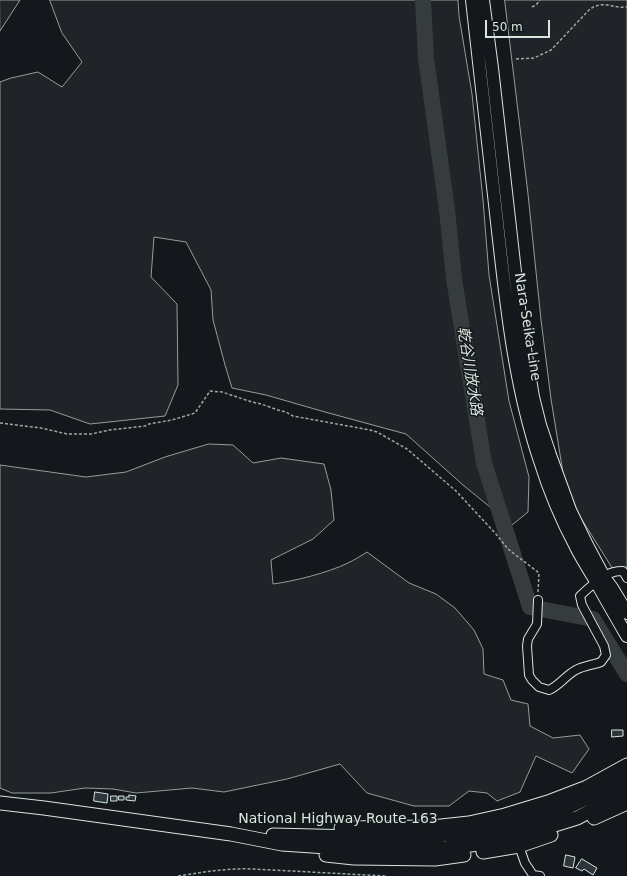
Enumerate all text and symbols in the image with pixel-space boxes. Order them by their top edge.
scale bar [487,12,552,38]
text: 50 m [492,20,523,34]
street label: Nara Seika Line [510,272,544,382]
water label: 乾谷川放水路 [453,325,485,417]
street label: National Highway Route 163 [238,811,438,827]

